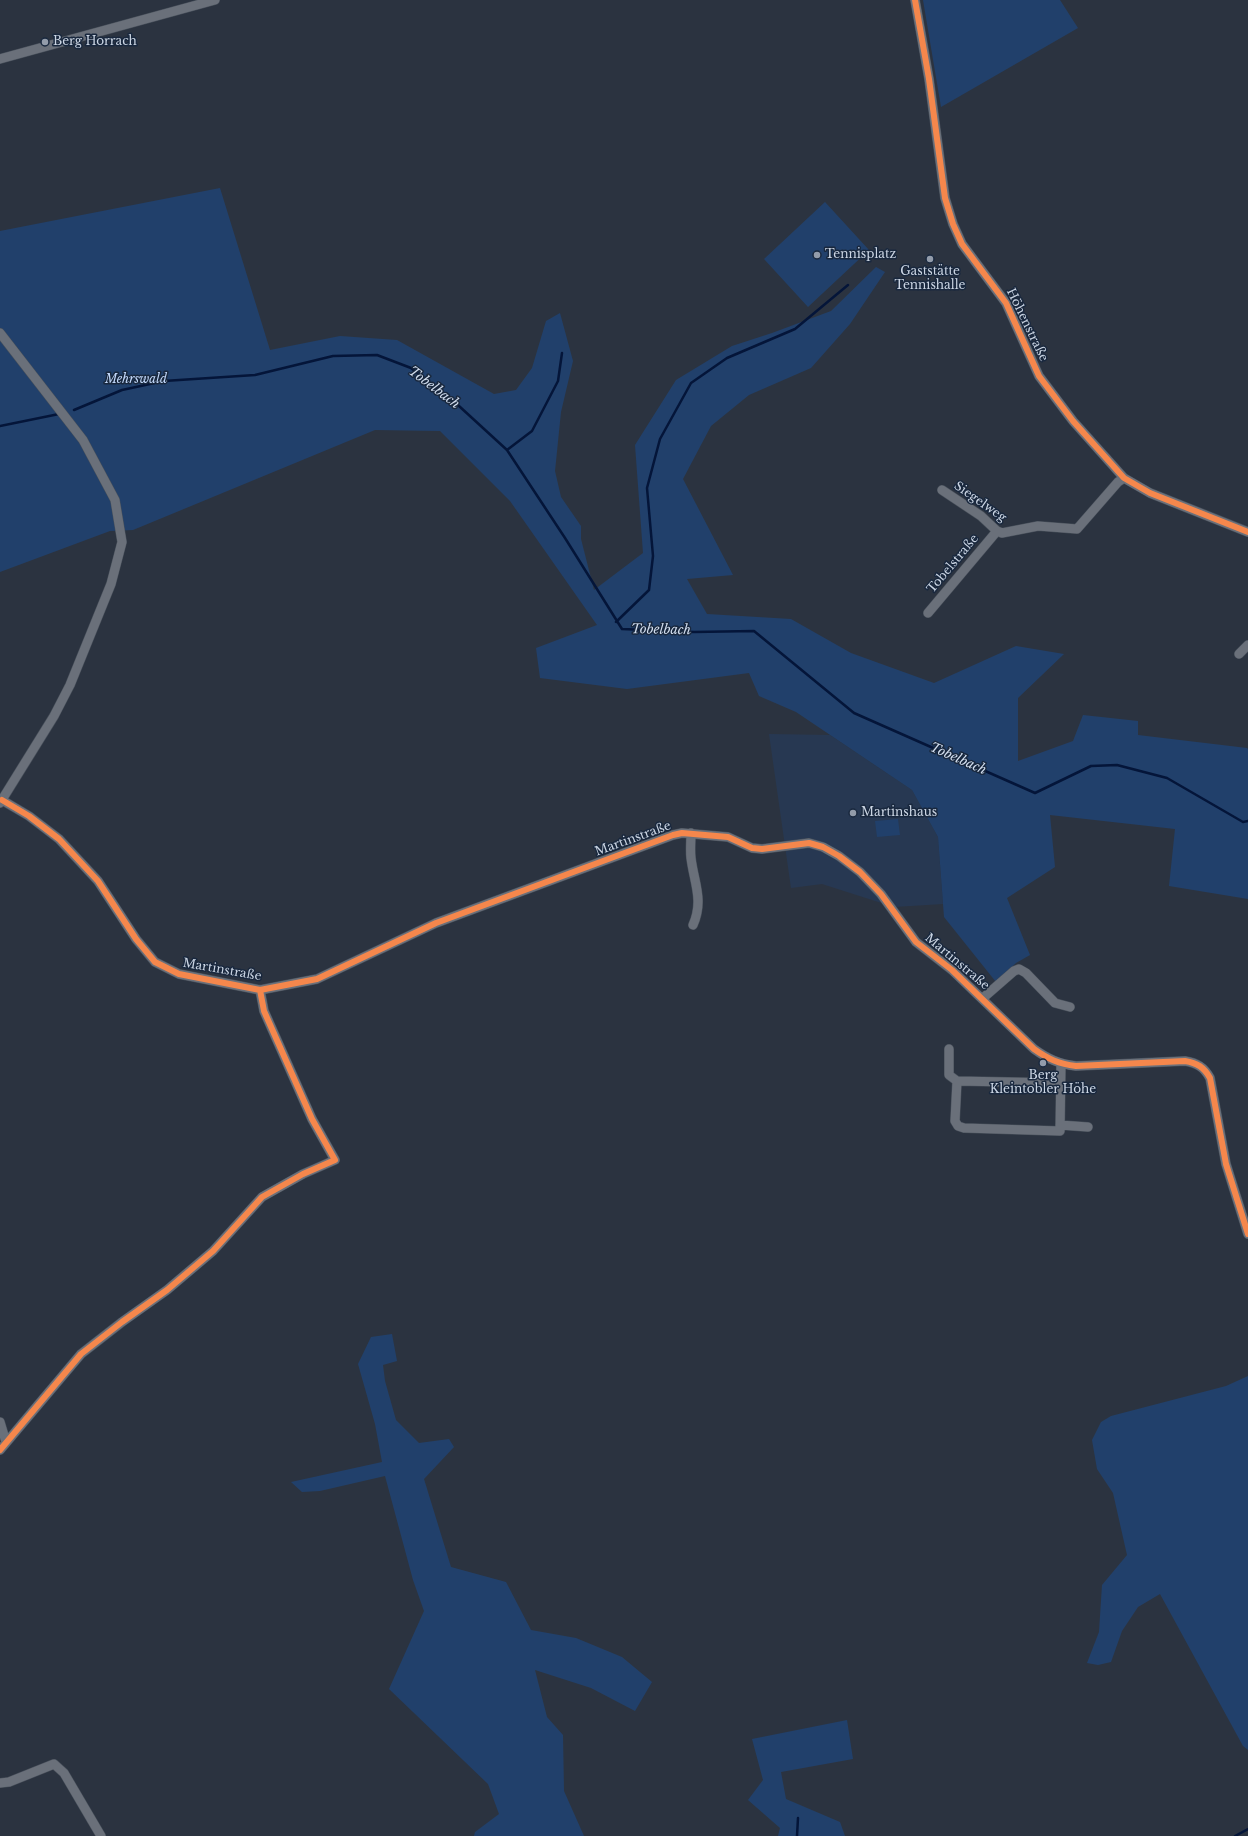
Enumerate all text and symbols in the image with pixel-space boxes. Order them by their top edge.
place label: Berg Horrach [53,35,137,49]
marker: Berg Horrach [40,37,50,47]
place label: Tennisplatz [825,248,896,262]
marker: Tennisplatz [812,250,822,260]
marker: Gaststätte Tennishalle [925,254,935,264]
place label: Gaststätte Tennishalle [895,265,965,293]
street label: Höhenstraße [1003,286,1051,364]
water label: Tobelbach [405,364,463,412]
park label: Mehrswald [105,373,167,387]
street label: Siegelweg [951,479,1009,525]
street label: Tobelstraße [924,532,982,596]
water label: Tobelbach [631,622,691,638]
water label: Tobelbach [927,740,989,778]
place label: Martinshaus [861,806,937,820]
marker: Martinshaus [848,808,858,818]
street label: Martinstraße [593,819,673,859]
street label: Martinstraße [922,931,992,993]
street label: Martinstraße [181,956,263,984]
marker: Berg Kleintobler Höhe [1038,1058,1048,1068]
place label: Berg Kleintobler Höhe [990,1069,1096,1097]

